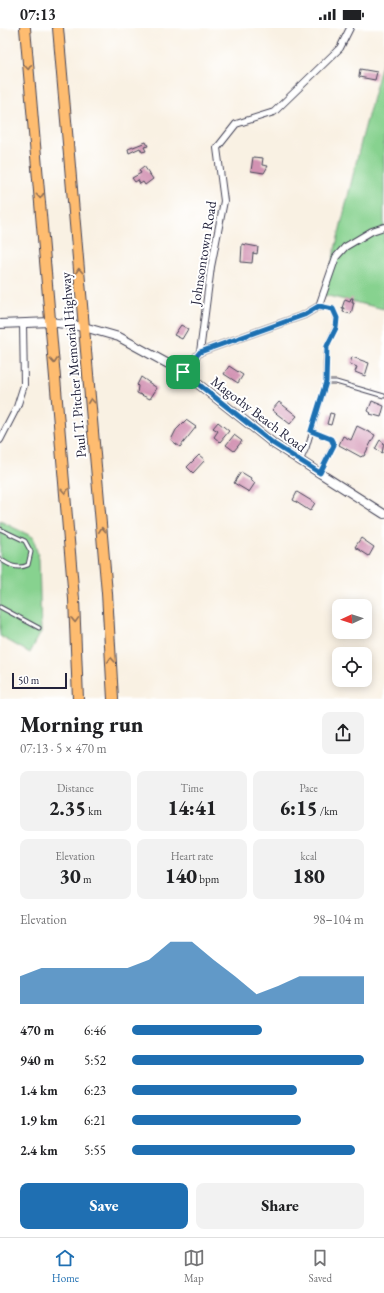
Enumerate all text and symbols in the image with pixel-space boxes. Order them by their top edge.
text: 07:13 [20,5,56,24]
one-way arrow [24,64,33,70]
one-way arrow [35,193,44,199]
street label: Johnsontown Road [186,199,220,307]
one-way arrow [75,268,84,274]
street label: Paul T. Pitcher Memorial Highway [56,271,90,458]
pin [166,355,200,389]
one-way arrow [50,358,59,364]
icon: arrive [172,361,194,383]
street label: Magothy Beach Road [208,372,311,456]
one-way arrow [86,398,95,404]
one-way arrow [60,488,69,494]
one-way arrow [97,527,106,533]
north arrow [332,599,372,639]
map controls [332,599,372,687]
one-way arrow [71,617,79,623]
button: locate [332,647,372,687]
one-way arrow [107,657,116,663]
scale bar [12,671,67,690]
text: 50 m [18,673,39,687]
text: Morning run [20,710,144,739]
button: share [322,712,364,754]
text: 07:13 · 5 × 470 m [20,740,107,757]
text: Distance [57,781,94,795]
text: Time [181,781,203,795]
text: Pace [299,781,318,795]
text: 2.35 [49,795,86,821]
text: 14:41 [168,795,216,821]
text: 6:15 [279,795,318,821]
text: km [86,804,102,818]
text: /km [318,804,338,818]
text: Elevation [56,849,95,863]
text: Heart rate [171,849,213,863]
text: kcal [300,849,317,863]
text: 30 [59,863,81,889]
text: 140 [165,863,197,889]
text: 180 [292,863,325,889]
text: m [81,872,92,886]
text: bpm [197,872,219,886]
text: Elevation [20,911,67,928]
text: 98–104 m [313,911,364,928]
text: 470 m [20,1022,54,1039]
text: 6:46 [84,1022,106,1039]
text: 940 m [20,1052,54,1069]
text: 5:52 [84,1052,106,1069]
text: 1.4 km [20,1082,58,1099]
text: 6:23 [84,1082,106,1099]
text: 1.9 km [20,1112,58,1129]
text: 6:21 [84,1112,106,1129]
text: 2.4 km [20,1142,58,1159]
text: 5:55 [84,1142,106,1159]
button: Save [20,1183,188,1229]
button: Share [196,1183,364,1229]
tab: Home [52,1247,79,1285]
tab: Map [183,1247,205,1285]
tab: Saved [309,1247,332,1285]

